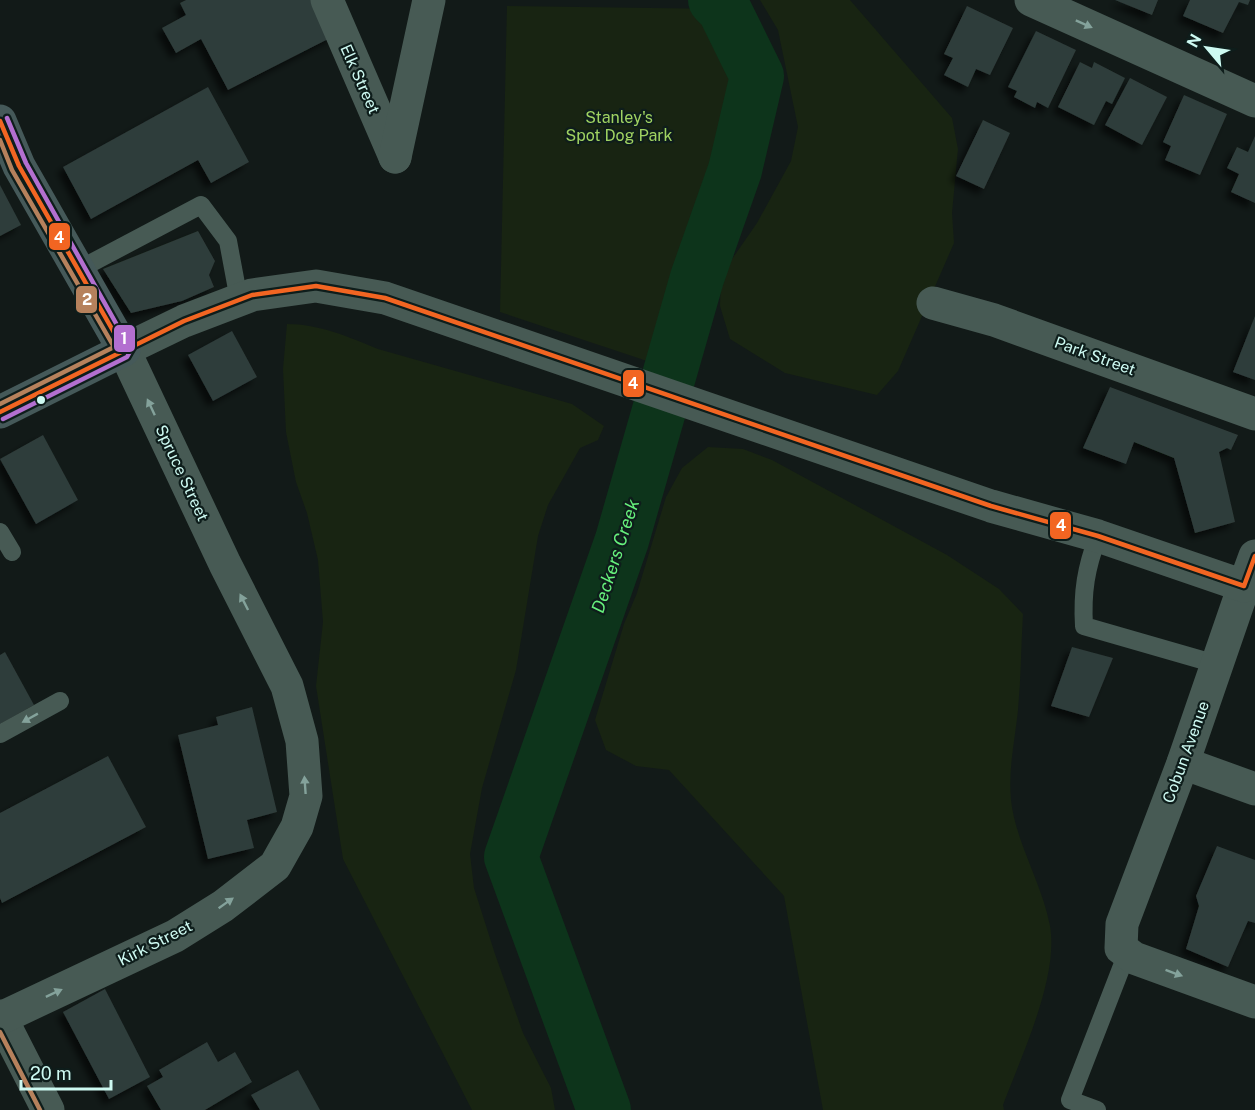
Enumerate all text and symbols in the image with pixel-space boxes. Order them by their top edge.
north arrow [1177,18,1237,78]
one-way arrow [1075,19,1093,29]
text: N [1183,31,1206,51]
street label: Elk Street [336,41,384,117]
park label: Stanley's Spot Dog Park [565,108,673,145]
line badge: 4 [48,222,71,251]
text: 4 [54,228,65,247]
line badge: 2 [75,285,98,314]
text: 2 [82,290,92,309]
line badge: 1 [113,324,136,353]
text: 1 [121,329,127,348]
street label: Park Street [1052,333,1138,379]
line badge: 4 [622,369,645,398]
text: 4 [628,374,639,393]
unlabelled marker [35,394,47,406]
one-way arrow [146,399,155,416]
street label: Spruce Street [151,422,213,524]
water label: Deckers Creek [587,496,643,615]
line badge: 4 [1049,511,1072,540]
text: 4 [1056,516,1067,535]
one-way arrow [240,593,250,611]
street label: Cobun Avenue [1159,698,1213,806]
one-way arrow [21,713,38,723]
one-way arrow [300,775,310,794]
one-way arrow [218,897,234,909]
street label: Kirk Street [115,916,195,970]
one-way arrow [1165,968,1183,978]
one-way arrow [45,988,62,997]
scale bar [21,1053,111,1091]
text: 20 m [30,1063,72,1084]

